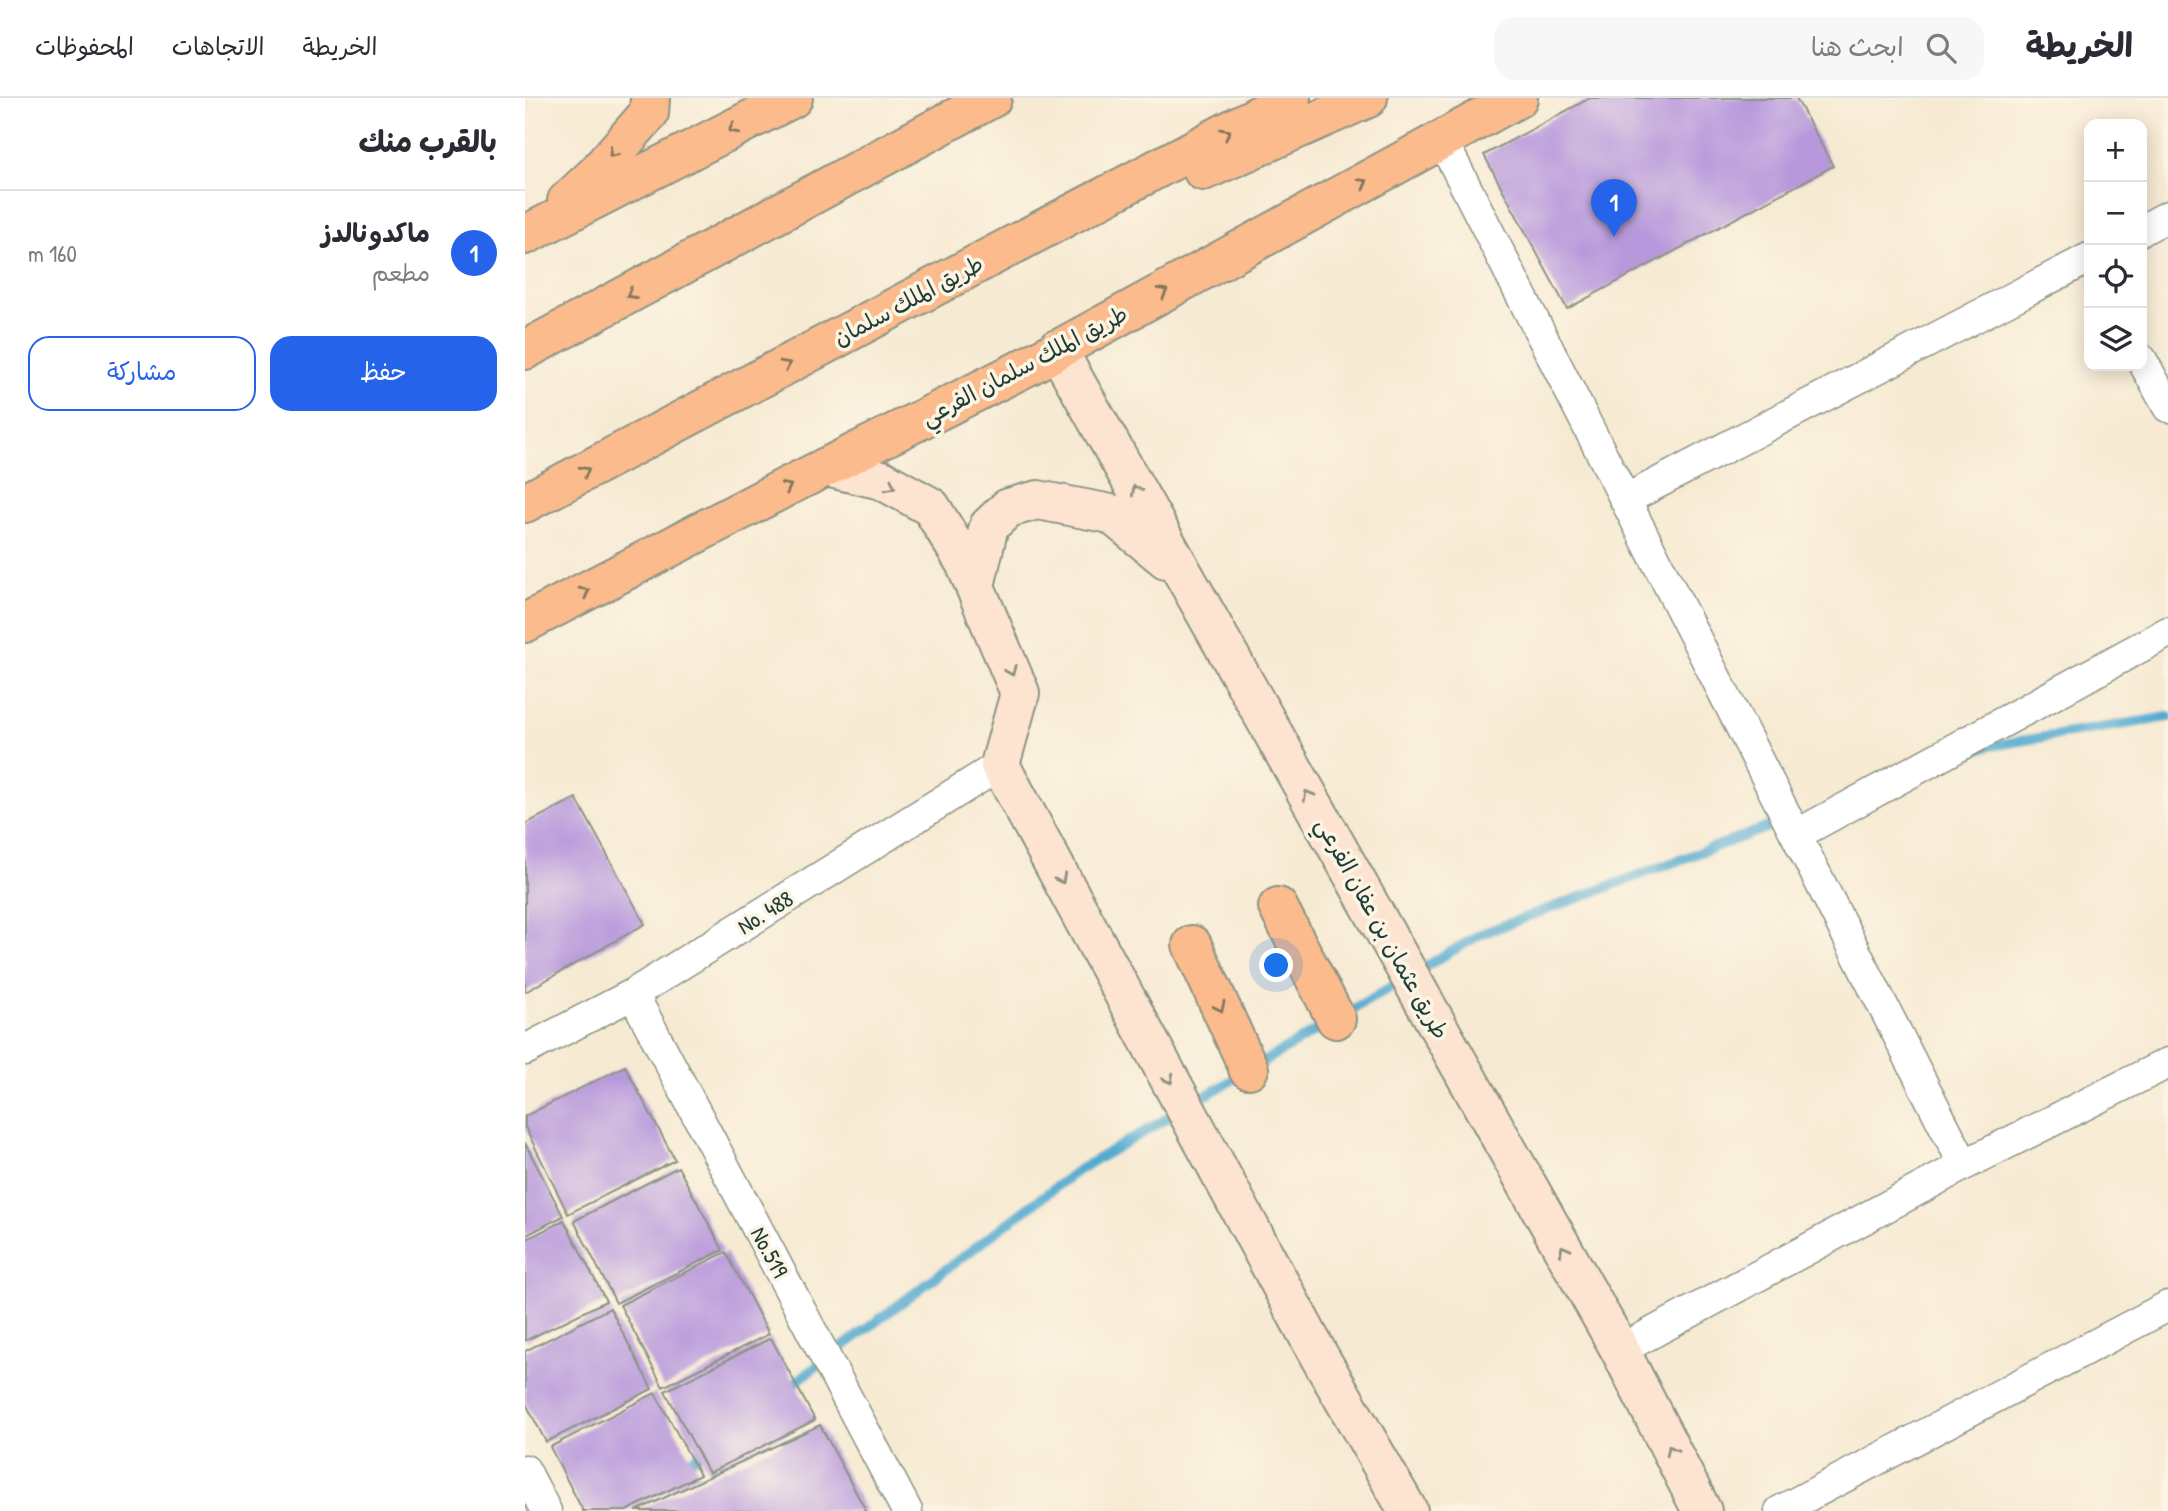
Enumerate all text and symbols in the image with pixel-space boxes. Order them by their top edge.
search box [1494,17,1984,80]
text: الخريطة [2026,23,2133,67]
text: ابحث هنا [1811,29,1904,64]
icon: search [1922,29,1960,67]
text: المحفوظات [35,30,134,62]
text: الاتجاهات [172,30,265,62]
text: الخريطة [303,30,377,62]
map controls [2084,119,2147,371]
button: + [2084,119,2147,182]
text: بالقرب منك [359,121,497,161]
one-way arrow [727,121,740,134]
one-way arrow [1219,127,1231,141]
one-way arrow [609,145,621,158]
one-way arrow [1356,178,1368,191]
pin: 1 [1591,179,1637,237]
button: − [2084,182,2147,245]
text: ماكدونالدز [321,215,430,250]
text: 160 m [28,238,77,269]
text: 1 [470,238,478,269]
button: locate [2084,245,2147,308]
street label: طريق الملك سلمان [828,247,988,353]
text: مطعم [372,257,430,288]
one-way arrow [626,286,638,299]
one-way arrow [1156,286,1168,300]
street label: طريق الملك سلمان الفرعي [915,297,1136,438]
button: layers [2084,308,2147,371]
button: مشاركة [28,336,256,411]
button: حفظ [270,336,497,411]
one-way arrow [779,360,792,373]
one-way arrow [578,466,590,480]
one-way arrow [884,478,897,491]
one-way arrow [780,481,792,495]
one-way arrow [1131,485,1144,498]
one-way arrow [578,586,591,600]
one-way arrow [1003,664,1017,676]
one-way arrow [1303,790,1316,803]
street label: طريق عثمان بن عفان الفرعي [1304,812,1457,1047]
one-way arrow [1053,871,1067,884]
street label: No. 488 [731,883,799,941]
your location [1259,948,1293,982]
one-way arrow [1212,999,1226,1012]
one-way arrow [1161,1072,1175,1084]
street label: No.519 [744,1221,796,1283]
one-way arrow [1559,1244,1572,1257]
one-way arrow [1666,1445,1680,1457]

